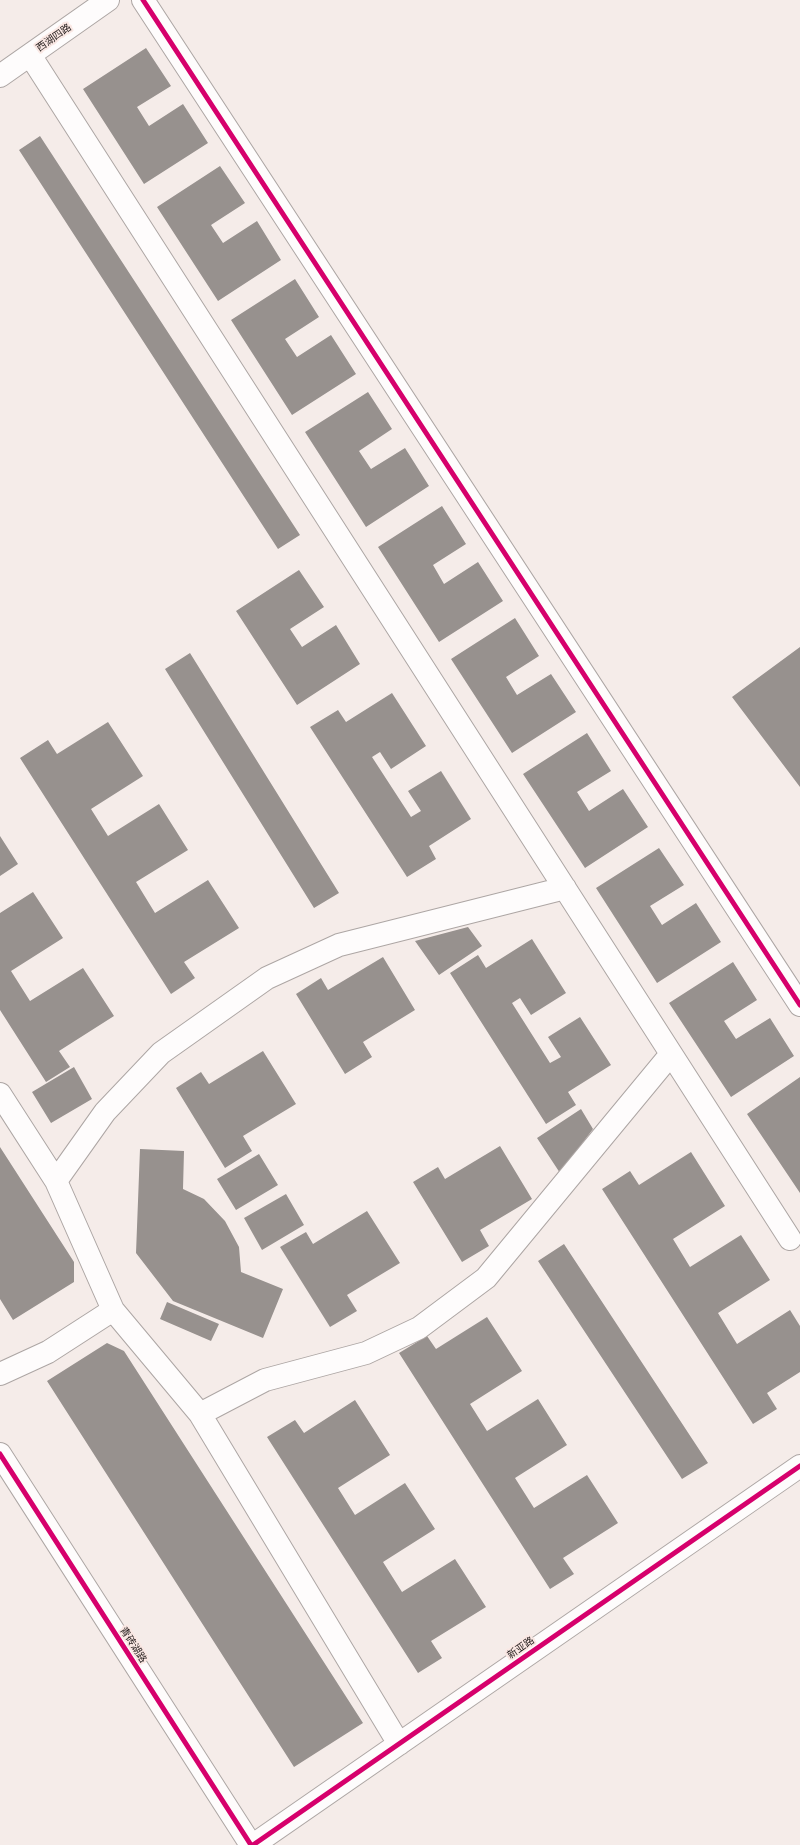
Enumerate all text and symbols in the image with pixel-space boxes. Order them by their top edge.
street label: 西湖四路 [34,22,74,54]
street label: 青砖湖路 [117,1625,149,1665]
street label: 新亚路 [505,1634,537,1662]

